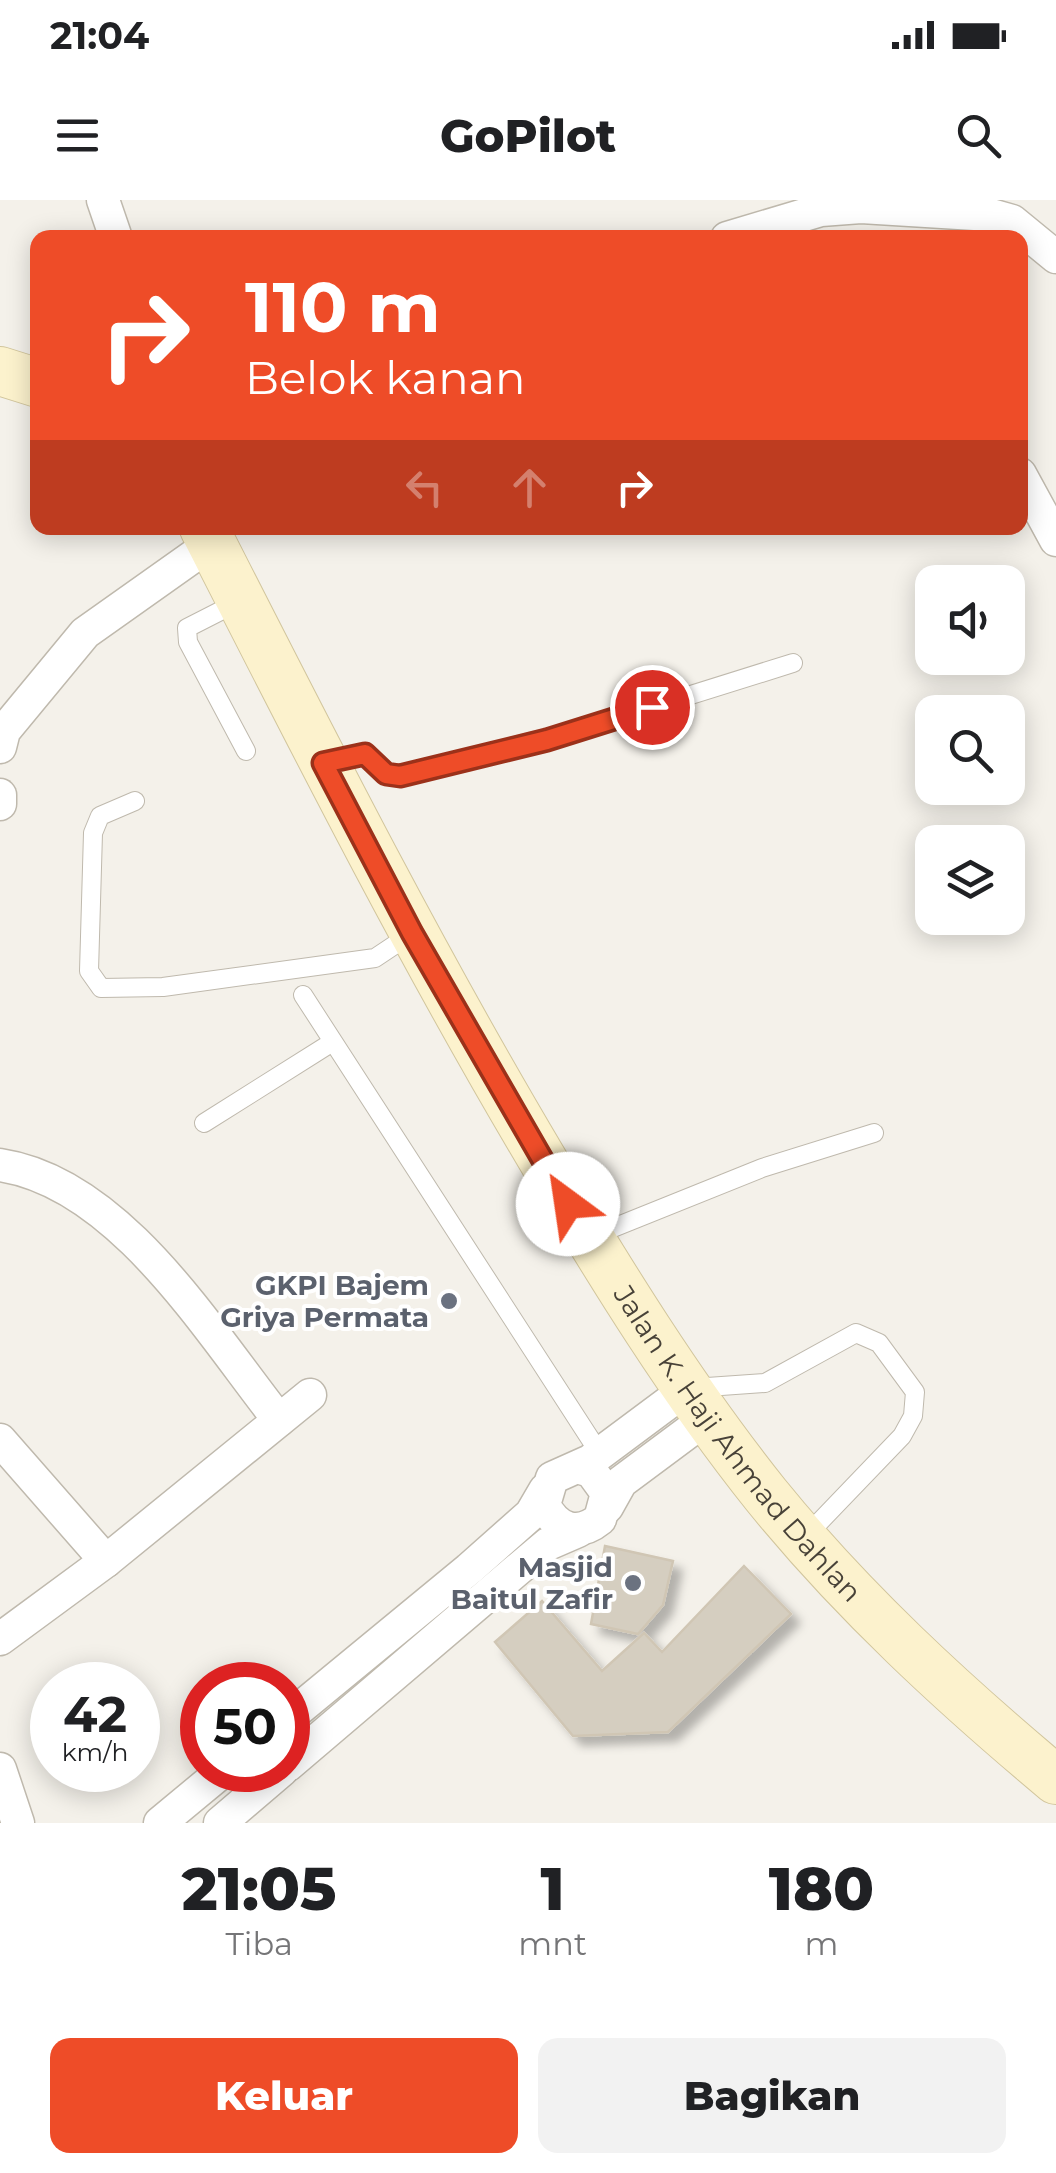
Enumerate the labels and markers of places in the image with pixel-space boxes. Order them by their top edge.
pin [610,665,695,750]
place label: GKPI Bajem Griya Permata [220,1268,429,1334]
marker: GKPI Bajem Griya Permata [438,1290,460,1312]
place label: Masjid Baitul Zafir [451,1550,613,1616]
marker: Masjid Baitul Zafir [622,1572,644,1594]

